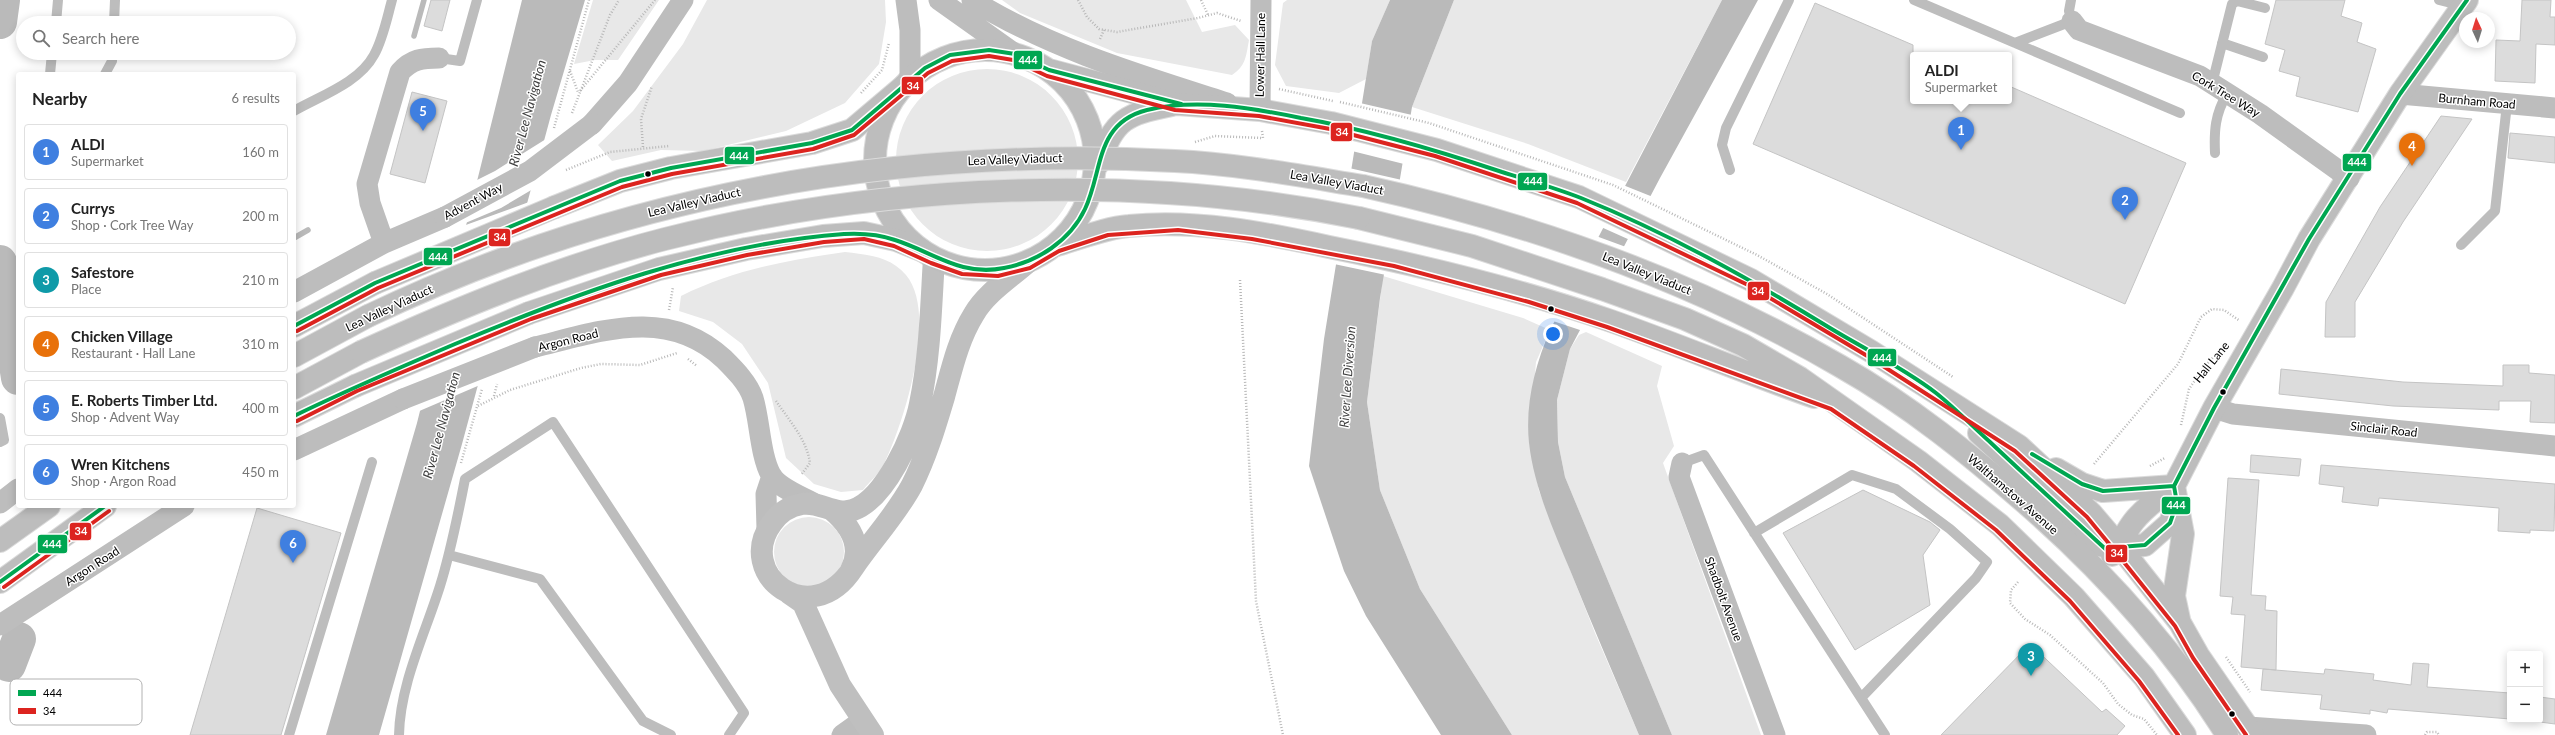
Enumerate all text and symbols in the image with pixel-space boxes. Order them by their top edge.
north arrow [2459,12,2495,48]
street label: Lower Hall Lane [1252,13,1268,97]
search box [16,16,296,60]
icon: search [30,27,52,49]
text: Search here [62,29,139,47]
line badge: 444 [1013,50,1043,70]
popup [1910,52,2012,104]
text: 444 [1018,53,1038,66]
water label: River Lee Navigation [505,58,549,168]
text: ALDI [1925,61,1959,79]
street label: Cork Tree Way [2189,68,2264,121]
line badge: 34 [901,76,924,95]
text: 34 [907,79,920,92]
text: Supermarket [1925,79,1997,95]
text: Nearby [32,88,87,109]
text: 6 results [232,90,280,106]
street label: Burnham Road [2438,90,2516,112]
pin: 5 [410,98,436,131]
pin: 1 [1948,117,1974,150]
line badge: 34 [1330,122,1353,142]
text: 34 [1336,125,1349,138]
pin: 4 [2399,133,2425,166]
text: ALDI [71,135,105,153]
text: 1 [42,144,50,160]
text: 160 m [242,144,279,160]
line badge: 444 [724,146,755,165]
text: 444 [729,149,749,162]
street label: Lea Valley Viaduct [967,150,1063,168]
text: Supermarket [71,153,144,169]
line badge: 444 [2342,153,2372,172]
text: 444 [2347,155,2367,168]
street label: Lea Valley Viaduct [1289,166,1386,198]
unlabelled marker [643,169,653,179]
line badge: 444 [1517,172,1548,191]
text: 444 [1523,174,1543,187]
street label: Advent Way [441,179,506,223]
street label: Lea Valley Viaduct [646,184,742,220]
pin: 2 [2112,187,2138,220]
text: Currys [71,199,115,217]
text: 2 [42,208,50,224]
text: 200 m [242,208,279,224]
text: Shop · Cork Tree Way [71,217,193,233]
line badge: 34 [488,228,511,247]
text: 34 [494,230,507,243]
line badge: 444 [423,247,453,266]
street label: Lea Valley Viaduct [1600,248,1694,298]
text: 444 [428,250,448,263]
text: Safestore [71,263,134,281]
text: 3 [42,272,50,288]
text: 210 m [242,272,279,288]
text: Place [71,281,101,297]
street label: Lea Valley Viaduct [343,281,436,335]
line badge: 34 [1747,281,1770,301]
text: 34 [1752,284,1765,297]
unlabelled marker [1546,304,1556,314]
your location [1543,324,1563,344]
street label: Argon Road [536,325,600,355]
water label: River Lee Diversion [1335,326,1359,428]
text: Chicken Village [71,327,173,345]
text: 4 [42,336,50,352]
text: 310 m [242,336,279,352]
street label: Hall Lane [2190,338,2232,386]
text: Restaurant · Hall Lane [71,345,195,361]
line badge: 444 [1867,348,1897,367]
text: 444 [1872,351,1892,364]
water label: River Lee Navigation [419,370,463,480]
unlabelled marker [2218,387,2228,397]
text: E. Roberts Timber Ltd. [71,391,218,409]
text: 5 [42,400,50,416]
text: 400 m [242,400,279,416]
text: Shop · Advent Way [71,409,180,425]
street label: Sinclair Road [2350,418,2418,440]
street label: Walthamstow Avenue [1965,451,2061,537]
text: Wren Kitchens [71,455,170,473]
text: 6 [42,464,50,480]
text: 450 m [242,464,279,480]
text: Shop · Argon Road [71,473,176,489]
line badge: 444 [2161,496,2191,515]
text: 444 [2166,498,2186,511]
line badge: 34 [69,522,92,541]
text: 34 [75,524,88,537]
pin: 6 [280,530,306,563]
line badge: 444 [37,534,68,554]
text: 444 [42,537,62,550]
street label: Argon Road [62,543,122,589]
line badge: 34 [2105,544,2128,563]
text: 34 [2111,546,2124,559]
street label: Shadbolt Avenue [1702,555,1746,643]
pin: 3 [2018,643,2044,676]
map controls [2507,651,2543,723]
button: + [2507,651,2543,687]
legend [10,679,142,725]
text: 444 [43,686,63,699]
button: − [2507,687,2543,723]
text: 34 [43,704,56,717]
unlabelled marker [2227,709,2237,719]

